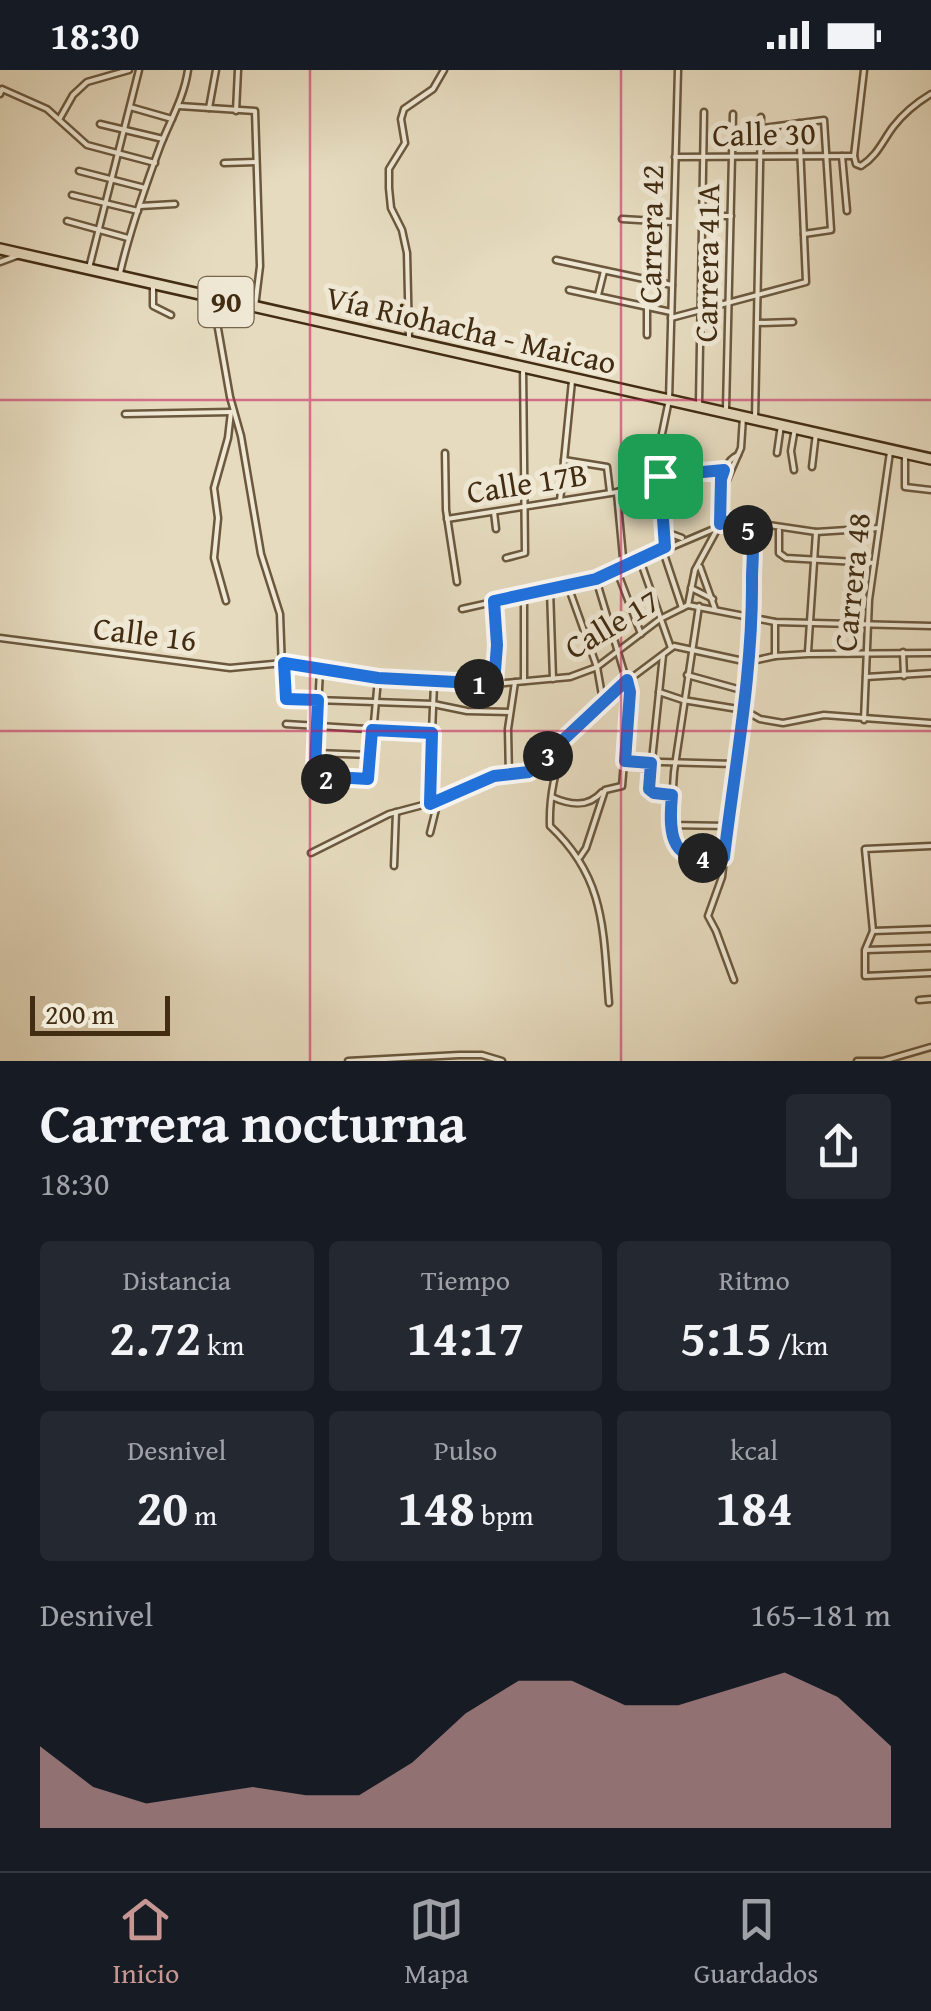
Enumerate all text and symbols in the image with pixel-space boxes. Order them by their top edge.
text: 18:30 [50,7,140,63]
street label: Calle 30 [712,109,816,158]
street label: Carrera 42 [626,164,675,304]
street label: Carrera 41A [682,183,731,343]
street label: Vía Riohacha - Maicao [321,273,621,386]
road number: 90 [198,277,254,327]
pin [618,434,703,519]
icon: arrive [633,449,688,504]
street label: Calle 17B [463,450,591,515]
pin: 5 [723,505,773,555]
text: 5 [741,509,755,550]
street label: Carrera 48 [821,510,882,654]
street label: Calle 17 [555,577,668,670]
street label: Calle 16 [91,604,199,663]
pin: 1 [454,659,504,709]
text: 1 [472,663,486,704]
pin: 3 [523,731,573,781]
text: 3 [541,735,555,776]
pin: 2 [301,754,351,804]
text: 2 [319,758,333,799]
pin: 4 [678,833,728,883]
text: 4 [696,837,710,878]
scale bar [30,991,170,1036]
text: 200 m [45,993,114,1034]
text: Carrera nocturna [40,1082,467,1162]
button: share [786,1094,891,1199]
text: 18:30 [40,1160,109,1207]
text: Distancia [123,1259,231,1300]
text: Tiempo [421,1259,510,1300]
text: Ritmo [719,1259,790,1300]
text: 2.72 [109,1300,201,1373]
text: 14:17 [407,1300,524,1373]
text: 5:15 [680,1300,772,1373]
text: km [201,1324,244,1365]
text: /km [772,1324,828,1365]
text: Desnivel [127,1429,226,1470]
text: Pulso [434,1429,497,1470]
text: kcal [730,1429,778,1470]
text: 20 [136,1470,188,1543]
text: 148 [397,1470,475,1543]
text: 184 [715,1470,793,1543]
text: m [188,1494,217,1535]
text: bpm [475,1494,534,1535]
text: Desnivel [40,1591,153,1638]
text: 165–181 m [750,1591,891,1638]
tab: Inicio [113,1892,179,1993]
tab: Mapa [404,1892,469,1993]
tab: Guardados [694,1892,818,1993]

